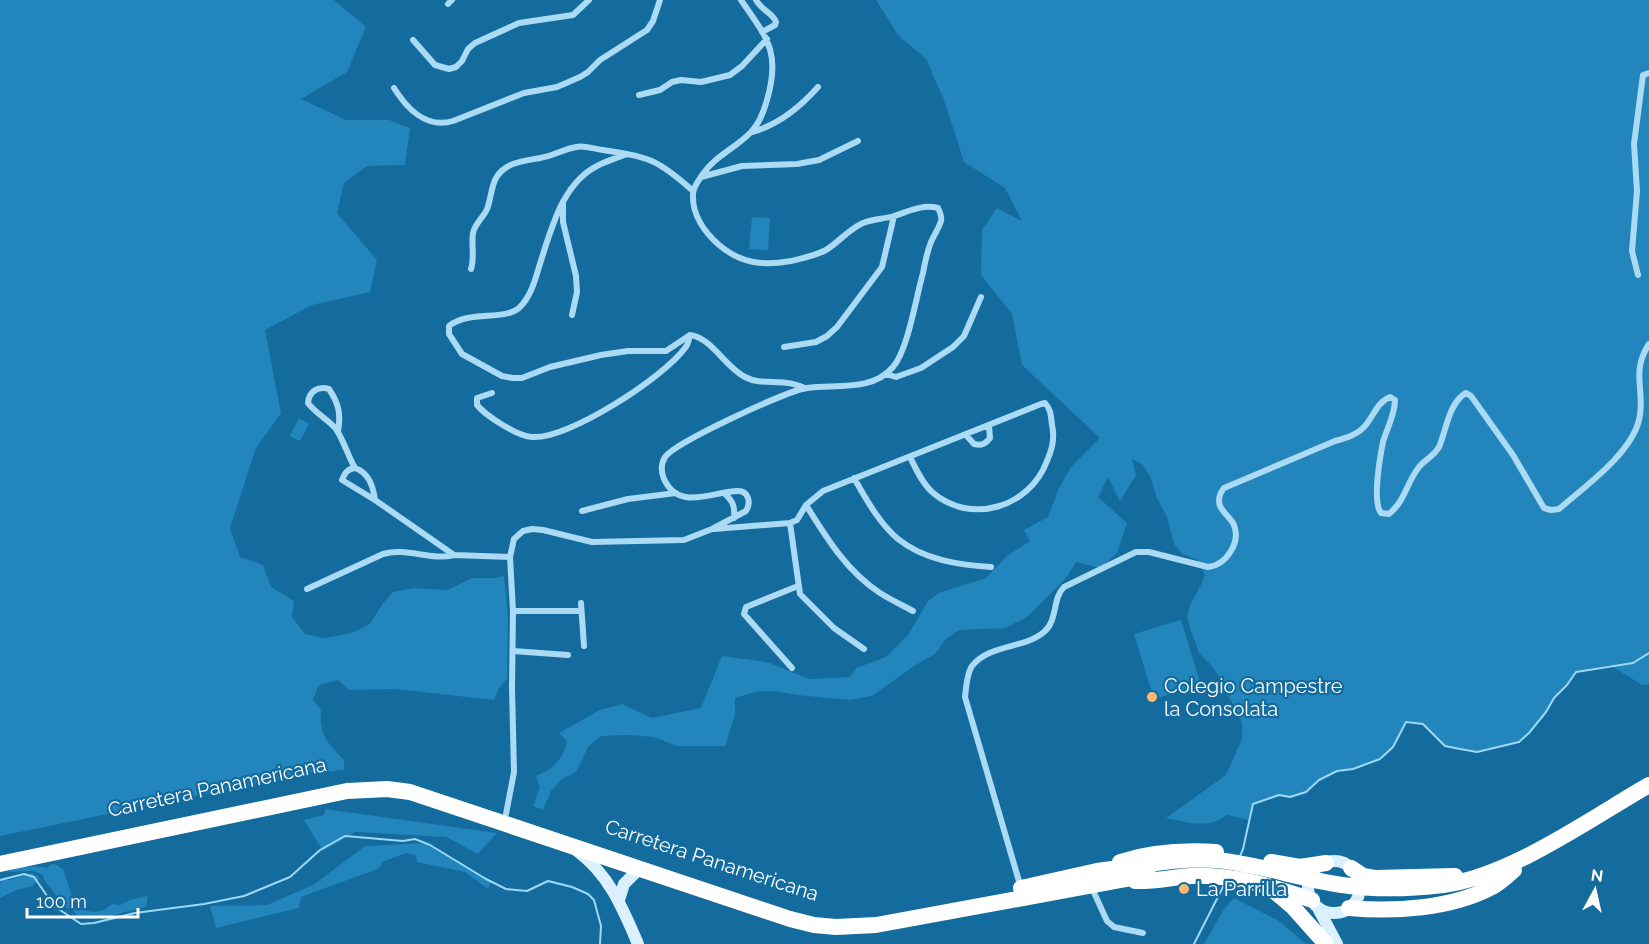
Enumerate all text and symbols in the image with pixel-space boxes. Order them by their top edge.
place label: Colegio Campestre la Consolata [1164,674,1343,721]
marker: Colegio Campestre la Consolata [1145,690,1159,704]
street label: Carretera Panamericana [105,752,329,822]
street label: Carretera Panamericana [602,814,822,906]
north arrow [1565,860,1625,920]
text: N [1590,865,1604,886]
place label: La Parrilla [1196,877,1287,901]
scale bar [27,881,138,919]
marker: La Parrilla [1177,882,1191,896]
text: 100 m [36,891,87,912]

